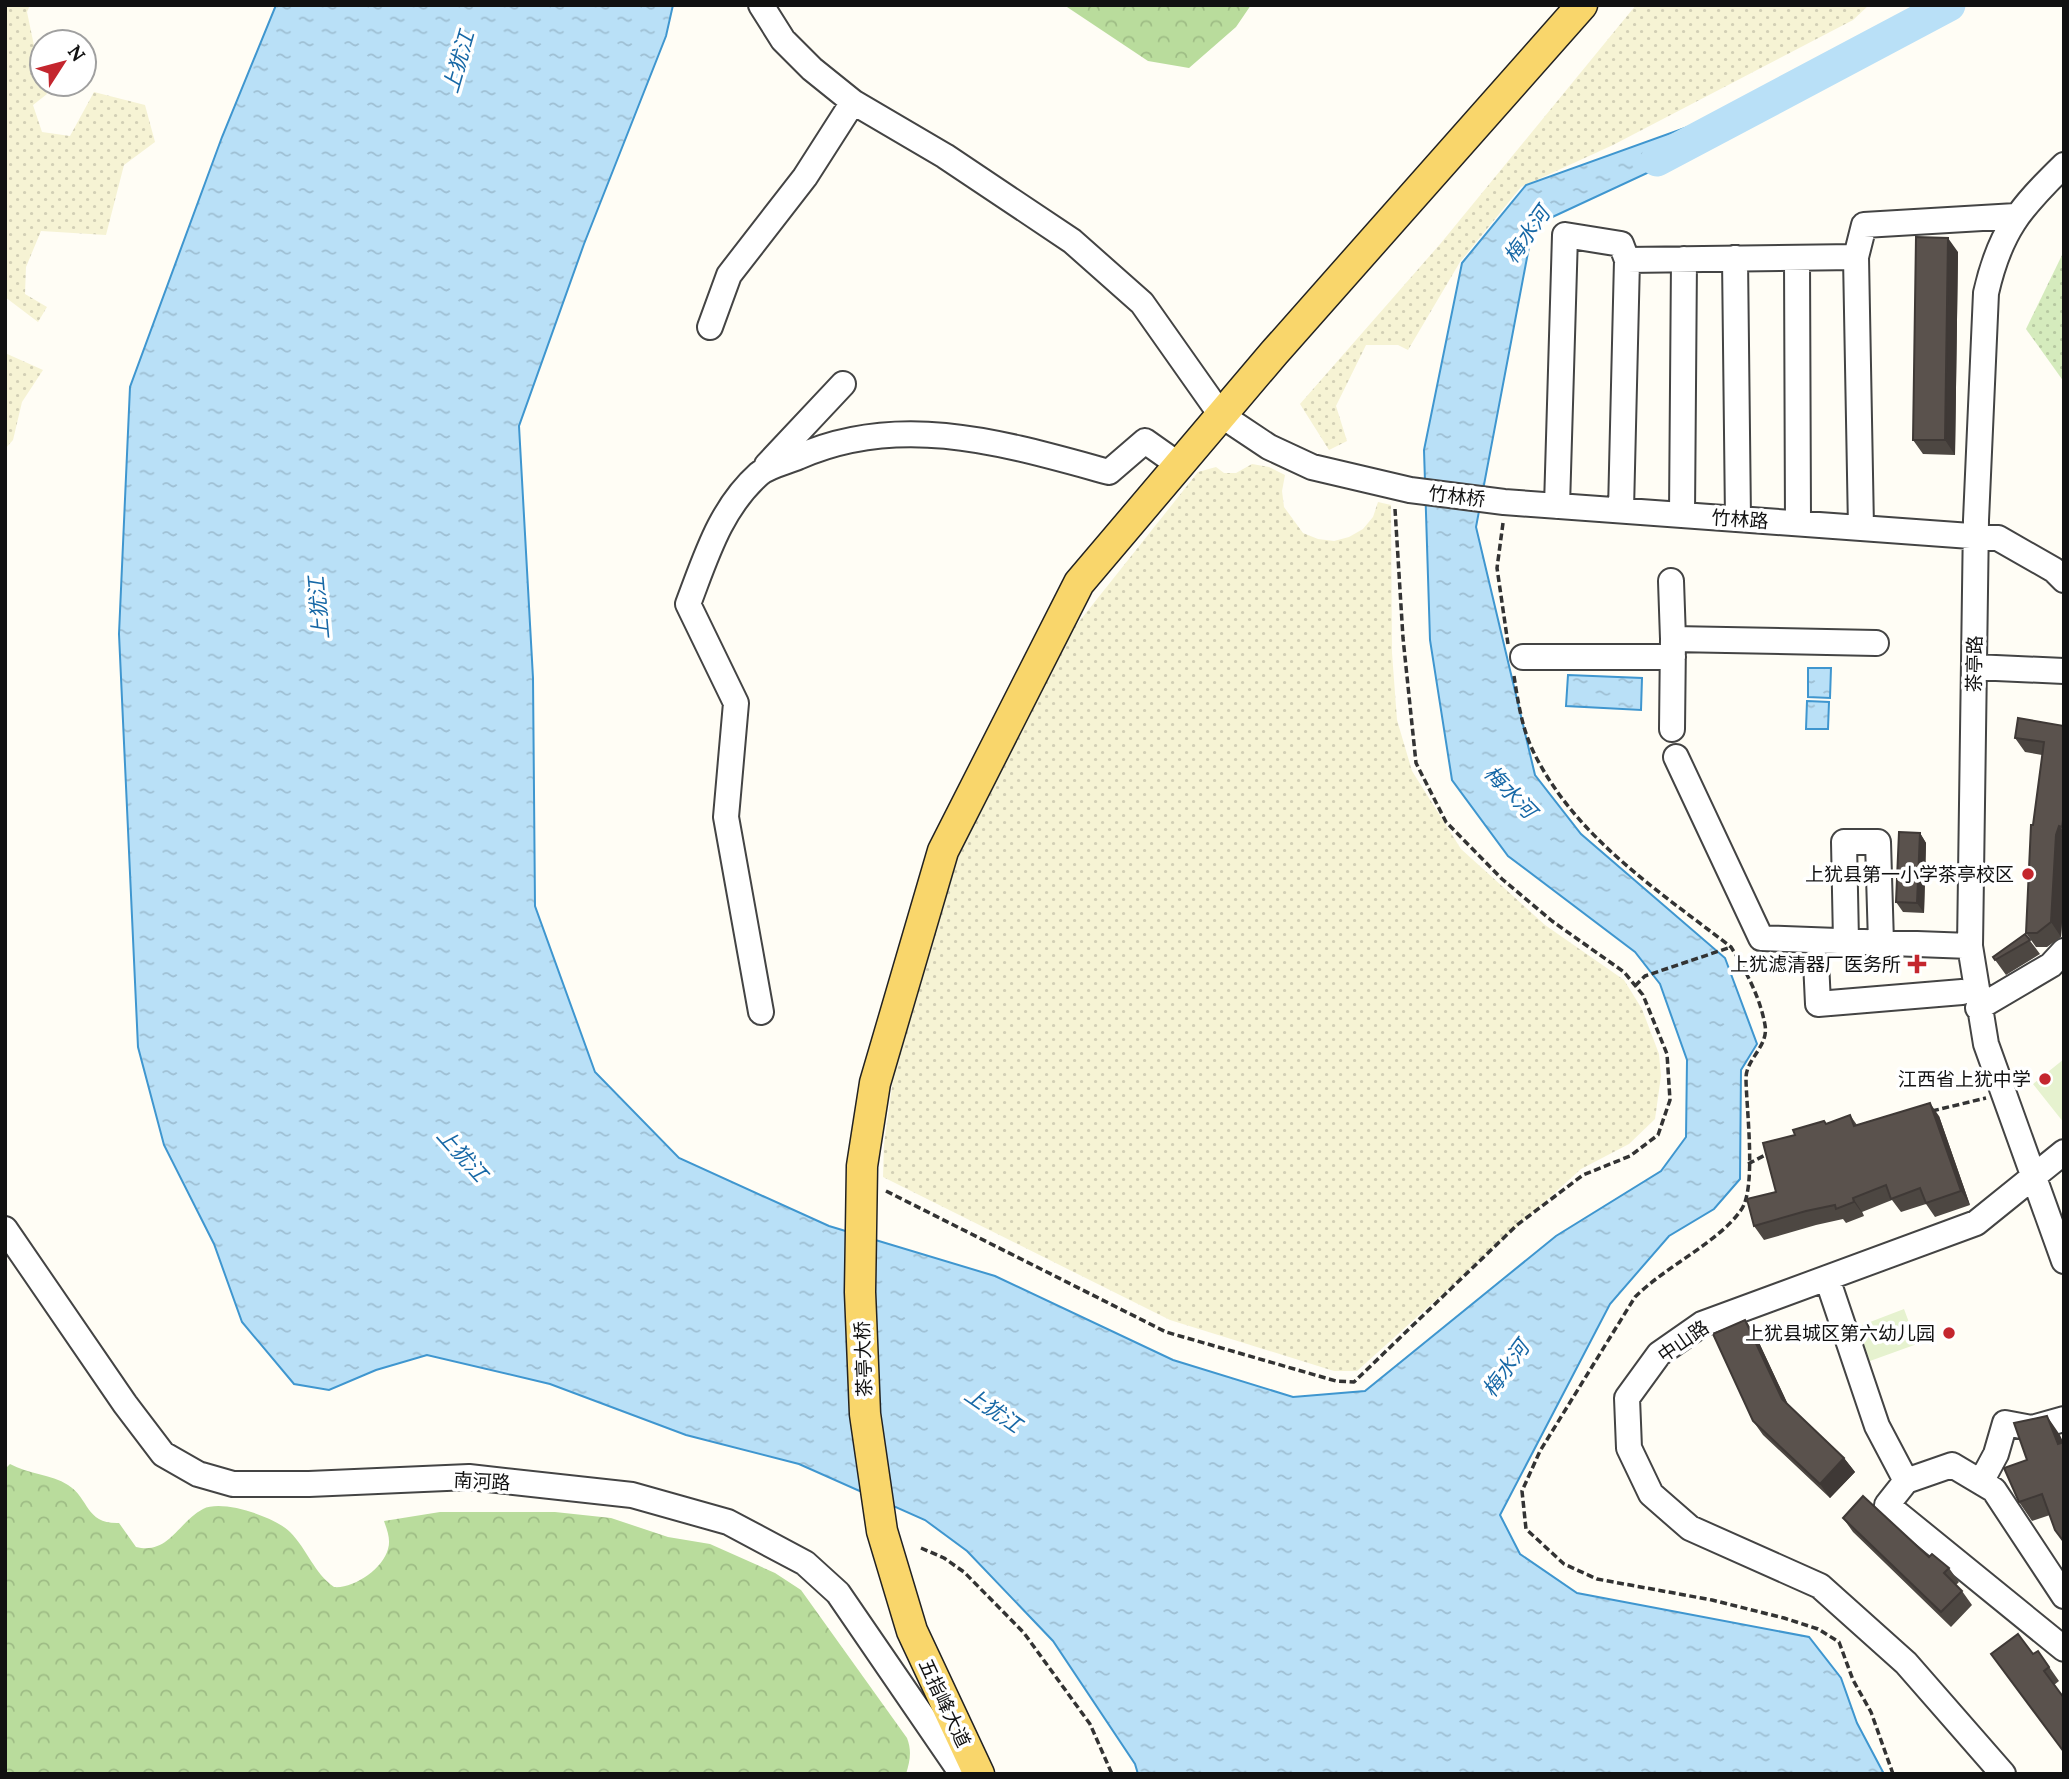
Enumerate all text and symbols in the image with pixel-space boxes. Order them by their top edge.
water label: 上犹江 [437,26,481,96]
north arrow [28,28,98,98]
text: N [63,40,91,66]
water label: 梅水河 [1497,198,1558,268]
street label: 竹林桥 [1427,481,1487,511]
street label: 竹林路 [1711,505,1769,533]
water label: 上犹江 [302,573,335,641]
street label: 茶亭路 [1962,635,1986,693]
water label: 梅水河 [1479,760,1545,827]
place label: 上犹县第一小学茶亭校区 [1805,862,2014,886]
marker: 上犹县第一小学茶亭校区 [2020,866,2036,882]
place label: 上犹滤清器厂医务所 [1730,952,1901,976]
marker: 上犹滤清器厂医务所 [1907,954,1927,974]
place label: 江西省上犹中学 [1898,1067,2031,1091]
marker: 江西省上犹中学 [2037,1071,2053,1087]
water label: 上犹江 [431,1122,495,1189]
street label: 中山路 [1653,1315,1713,1367]
street label: 茶亭大桥 [850,1321,876,1397]
place label: 上犹县城区第六幼儿园 [1745,1321,1935,1345]
marker: 上犹县城区第六幼儿园 [1941,1325,1957,1341]
water label: 梅水河 [1476,1332,1537,1402]
water label: 上犹江 [960,1381,1029,1440]
street label: 南河路 [453,1468,511,1494]
street label: 五指峰大道 [914,1655,976,1751]

